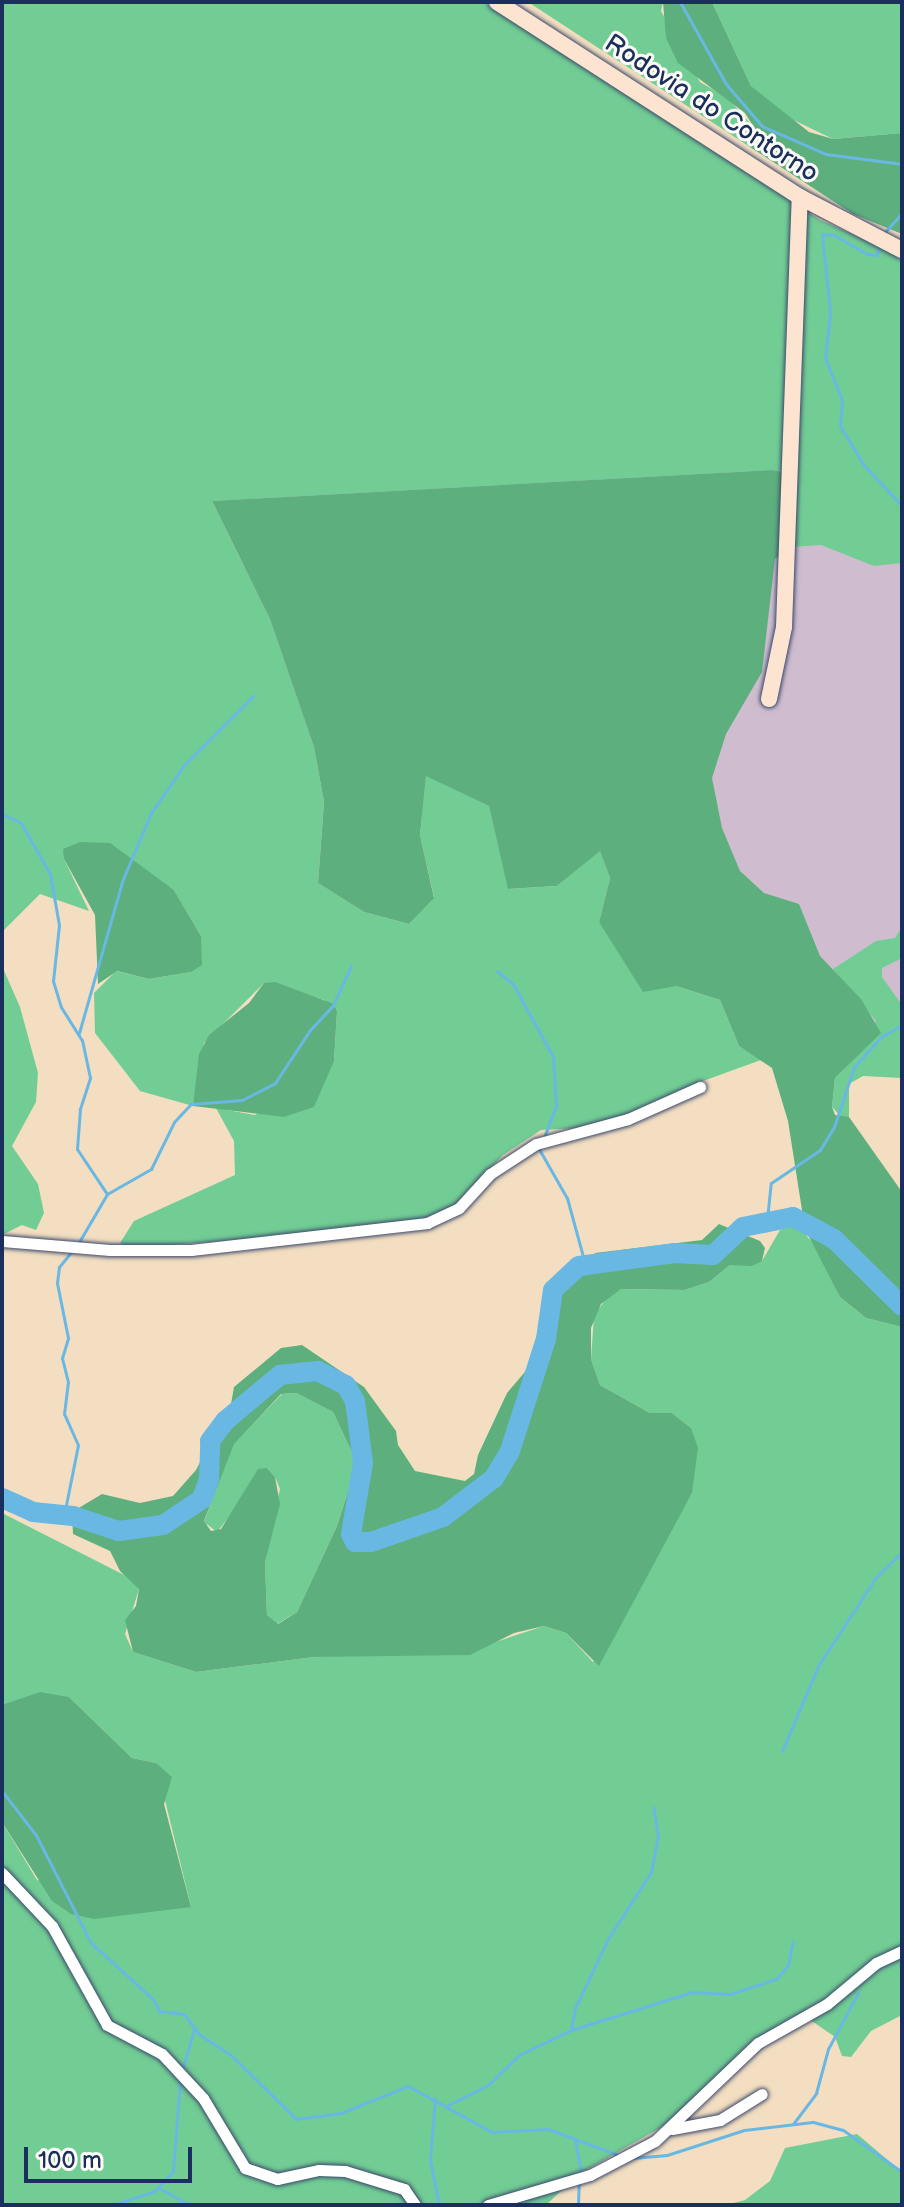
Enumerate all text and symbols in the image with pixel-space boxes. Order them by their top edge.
street label: Rodovia do Contorno [598,28,824,190]
scale bar [28,2131,196,2181]
text: 100 m [38,2146,102,2175]

